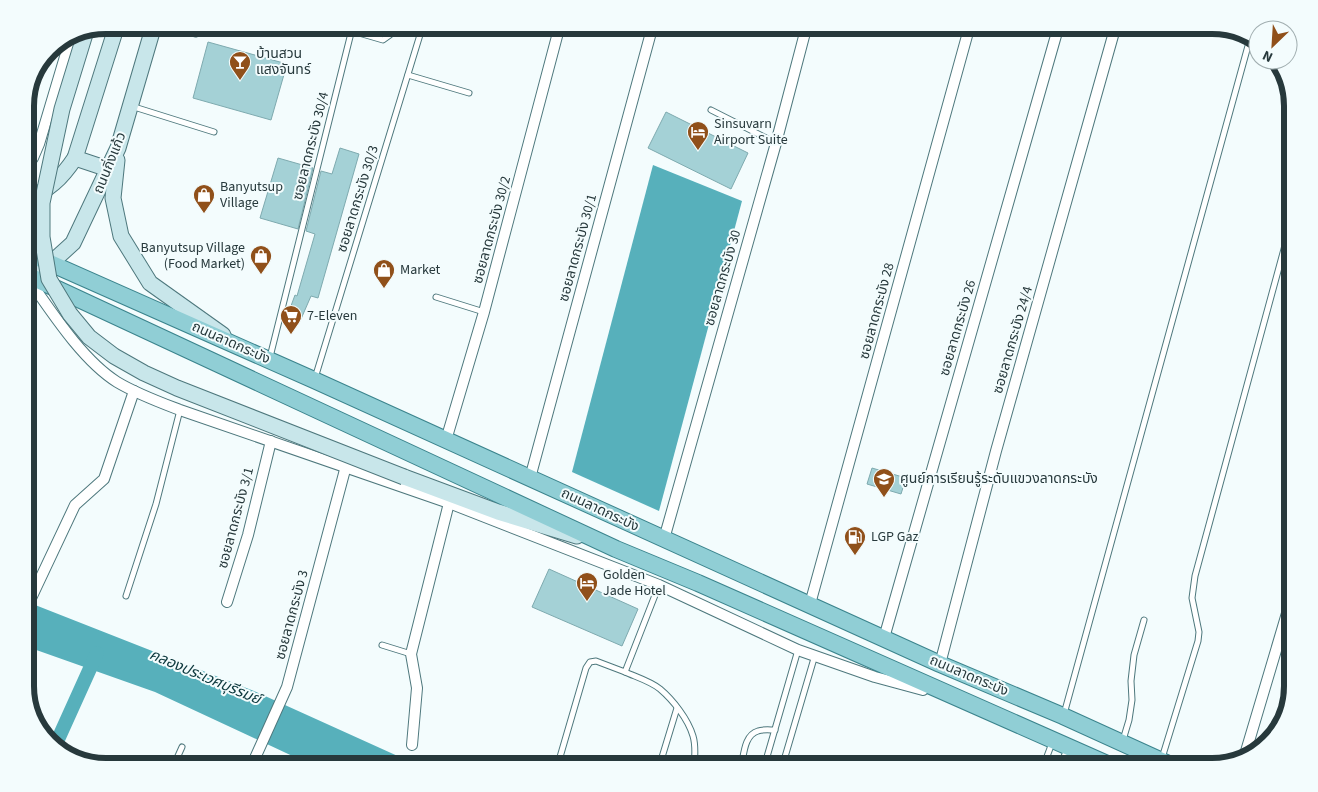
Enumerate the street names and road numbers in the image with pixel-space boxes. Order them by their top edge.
street label: ซอยลาดกระบัง 30/4 [288,90,334,202]
street label: ถนนกิ่งแก้ว [88,129,131,197]
street label: ซอยลาดกระบัง 30/3 [332,143,384,255]
street label: ซอยลาดกระบัง 30/2 [468,174,516,286]
street label: ซอยลาดกระบัง 30/1 [554,192,602,304]
street label: ซอยลาดกระบัง 30 [700,228,746,328]
street label: ซอยลาดกระบัง 28 [855,261,899,361]
street label: ซอยลาดกระบัง 26 [935,278,981,378]
street label: ซอยลาดกระบัง 24/4 [988,284,1038,396]
street label: ถนนลาดกระบัง [189,317,273,369]
street label: ซอยลาดกระบัง 3/1 [213,465,259,571]
street label: ถนนลาดกระบัง [558,483,642,537]
street label: ซอยลาดกระบัง 3 [270,568,314,662]
street label: ถนนลาดกระบัง [927,650,1011,702]

